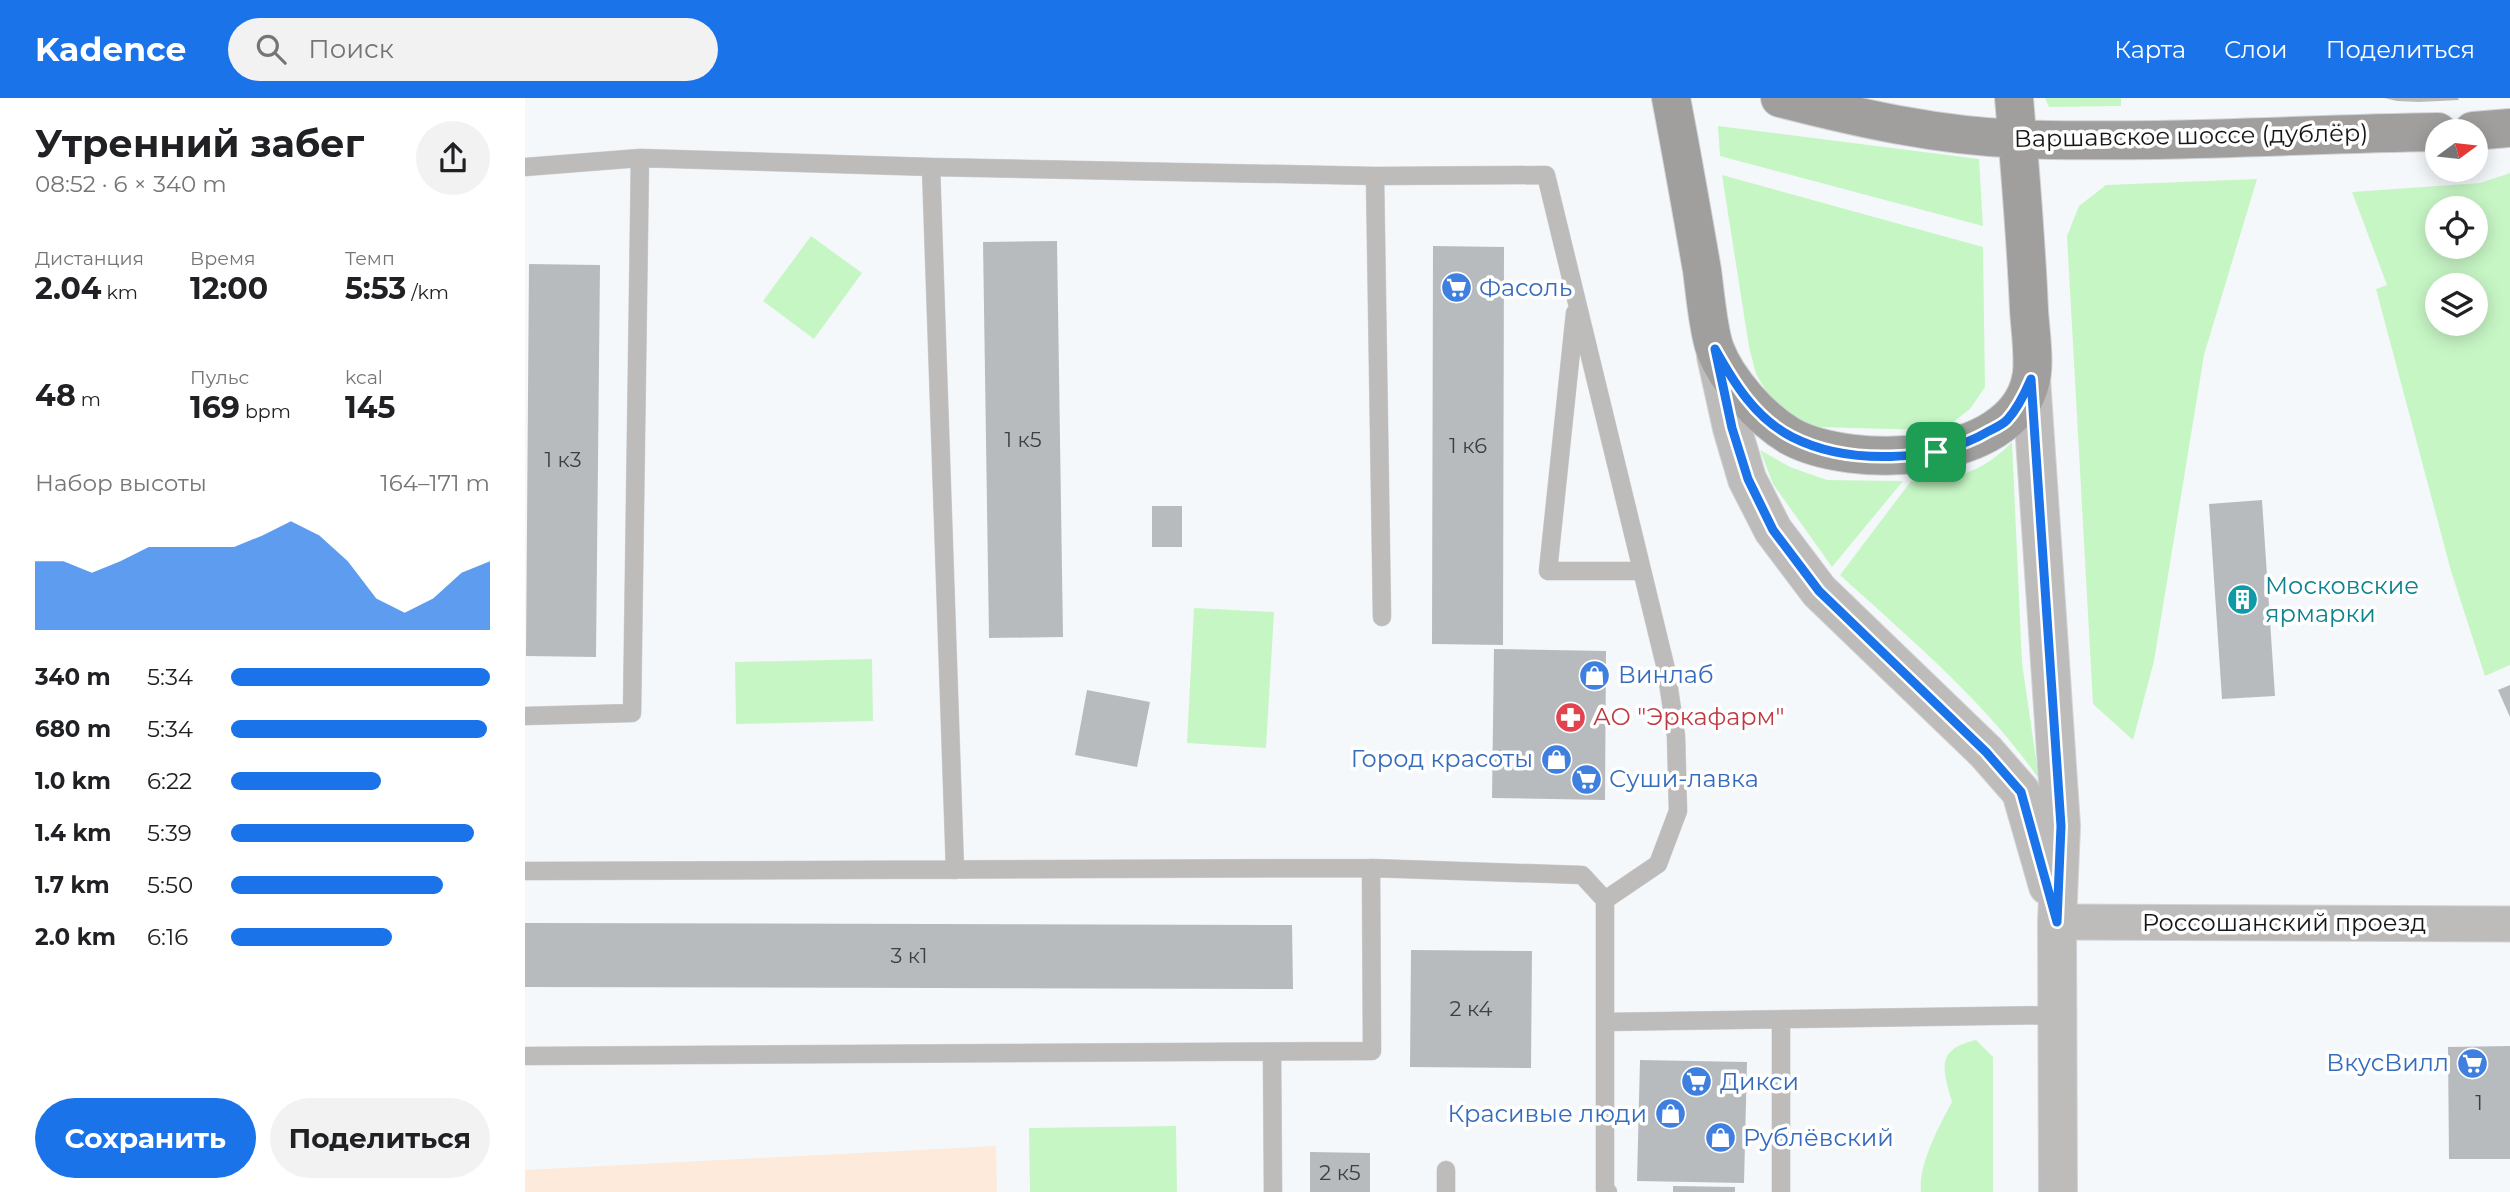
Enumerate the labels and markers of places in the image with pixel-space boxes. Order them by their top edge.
supermarket icon: Фасоль [1439,271,1473,305]
place label: Фасоль [1479,273,1572,302]
pin [1906,422,1966,482]
place label: Московские ярмарки [2265,571,2419,628]
building icon: Московские ярмарки [2225,583,2259,617]
shop icon: Винлаб [1578,658,1612,692]
place label: Винлаб [1618,660,1714,689]
pharmacy icon: АО "Эркафарм" [1553,700,1587,734]
place label: АО "Эркафарм" [1593,702,1785,731]
shop icon: Город красоты [1539,742,1573,776]
place label: Город красоты [1351,744,1533,773]
supermarket icon: Суши-лавка [1569,762,1603,796]
place label: Суши-лавка [1609,764,1759,793]
supermarket icon: ВкусВилл [2455,1046,2489,1080]
place label: ВкусВилл [2326,1048,2449,1077]
supermarket icon: Дикси [1680,1065,1714,1099]
place label: Дикси [1720,1067,1799,1096]
shop icon: Красивые люди [1653,1097,1687,1131]
place label: Красивые люди [1447,1099,1647,1128]
shop icon: Рублёвский [1703,1121,1737,1155]
place label: Рублёвский [1743,1123,1894,1152]

